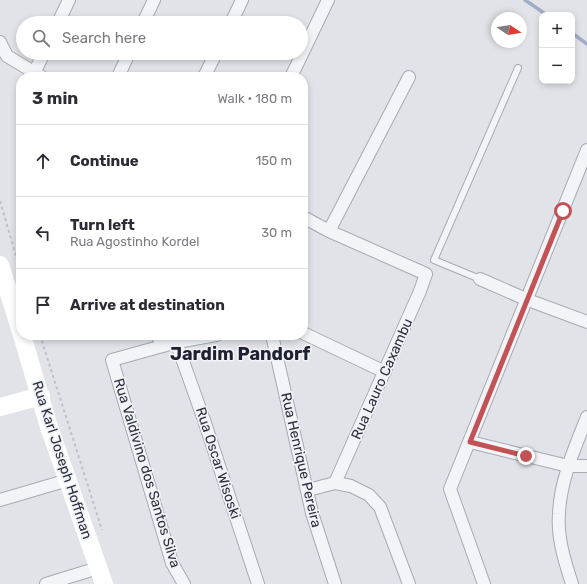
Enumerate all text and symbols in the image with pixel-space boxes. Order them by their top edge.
north arrow [491,12,527,48]
map controls [539,12,575,84]
button: + [539,12,575,48]
search box [16,16,308,60]
icon: search [30,27,52,49]
text: Search here [62,29,146,47]
button: − [539,48,575,84]
text: 3 min [32,88,78,108]
text: Walk · 180 m [217,91,292,106]
icon: ahead [32,150,54,172]
text: Continue [70,152,139,170]
text: 150 m [256,153,292,168]
route start [554,202,572,220]
text: Turn left [70,216,135,234]
icon: left [32,222,54,244]
text: 30 m [261,225,292,240]
text: Rua Agostinho Kordel [70,234,199,249]
icon: arrive [32,294,54,316]
text: Arrive at destination [70,296,225,314]
street label: Rua Lauro Caxambu [348,316,416,442]
district label: Jardim Pandorf [170,343,310,365]
street label: Rua Valdivino dos Santos Silva [110,376,184,570]
street label: Rua Karl Joseph Hoffman [28,379,96,541]
street label: Rua Henrique Pereira [277,391,325,529]
street label: Rua Oscar Wisoski [192,405,244,521]
route end [517,447,535,465]

